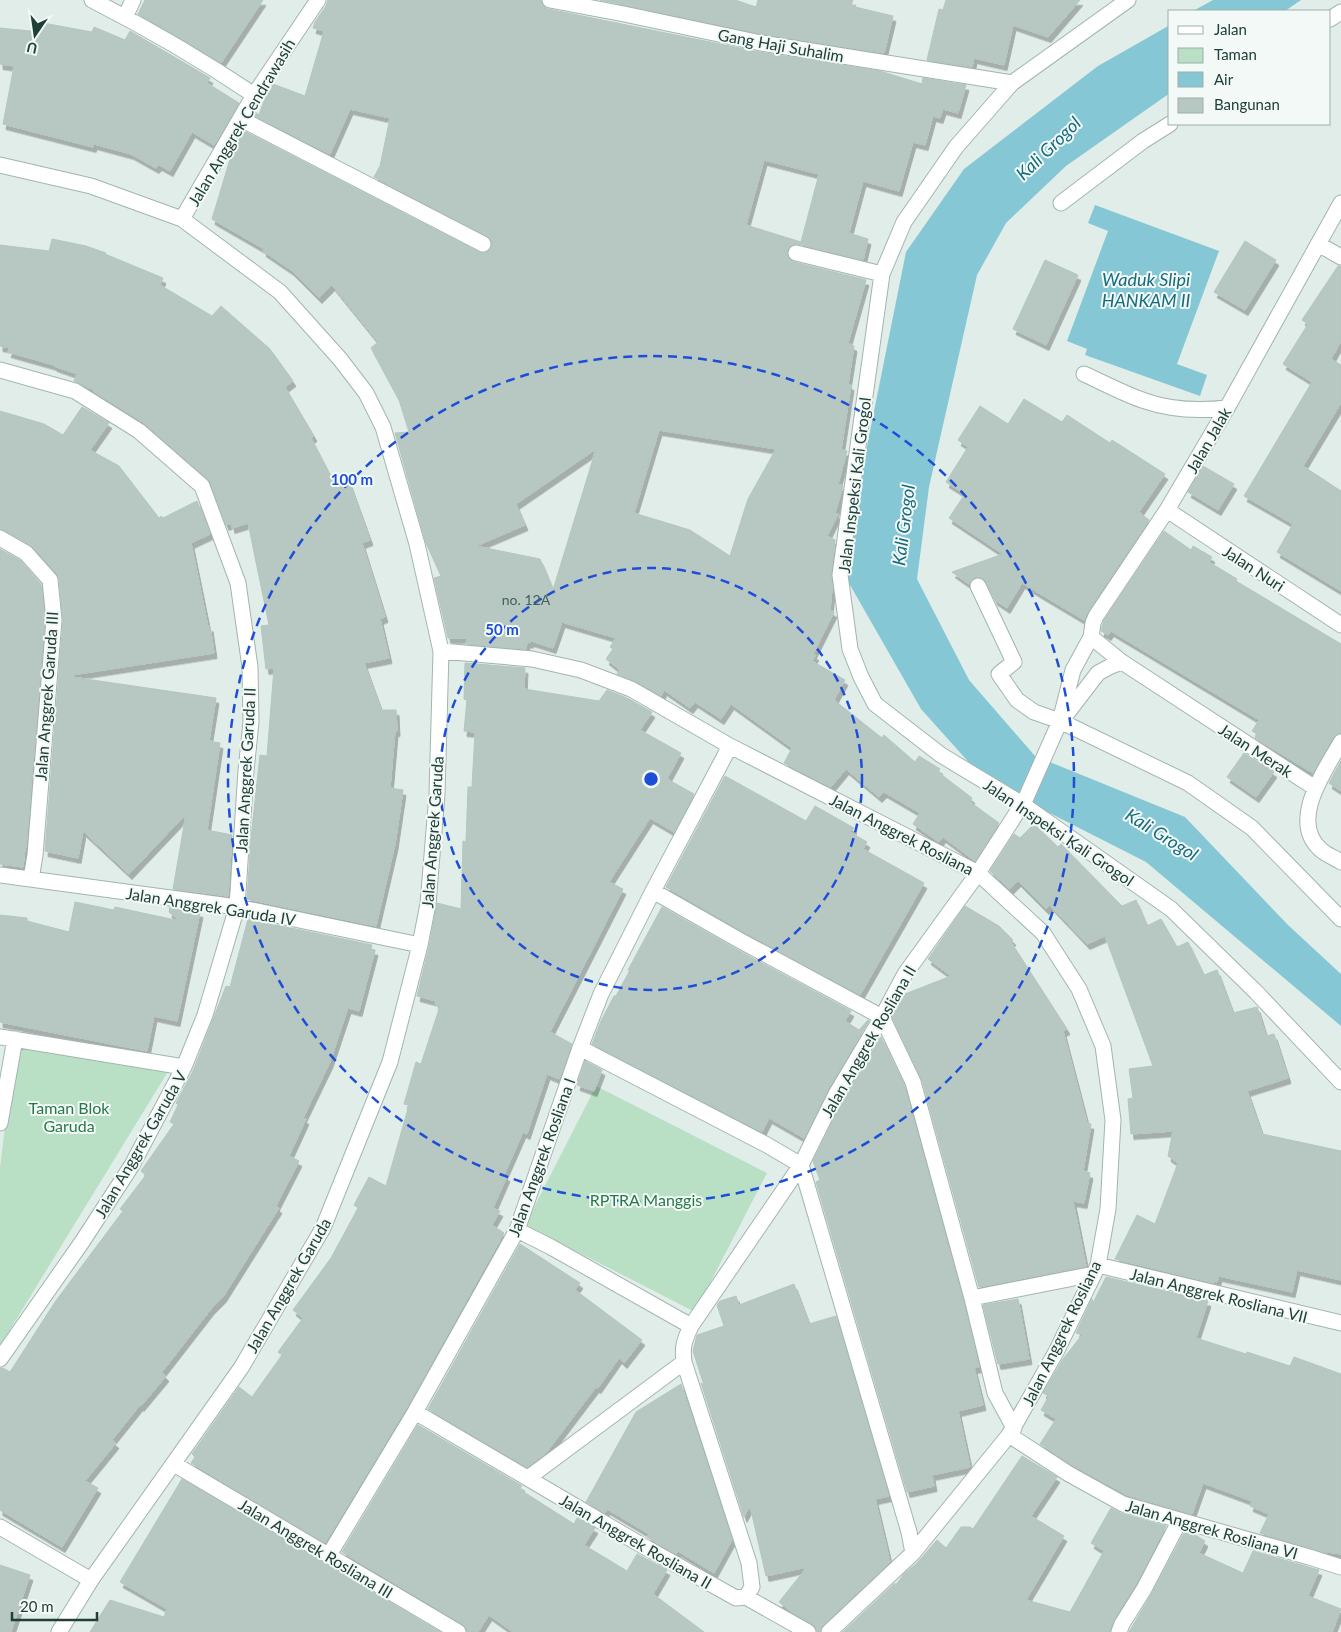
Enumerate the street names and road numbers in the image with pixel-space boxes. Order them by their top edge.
street label: Gang Haji Suhalim [716,25,846,65]
street label: Jalan Anggrek Cendrawasih [183,35,299,209]
street label: Jalan Inspeksi Kali Grogol [834,396,874,574]
street label: Jalan Jalak [1182,403,1235,476]
street label: Jalan Nuri [1220,541,1288,595]
street label: Jalan Anggrek Garuda III [31,611,61,781]
street label: Jalan Anggrek Garuda II [231,687,259,853]
street label: Jalan Merak [1216,719,1297,781]
street label: Jalan Anggrek Garuda [417,755,447,909]
street label: Jalan Inspeksi Kali Grogol [980,775,1138,889]
street label: Jalan Anggrek Rosliana [827,789,977,879]
street label: Jalan Anggrek Garuda IV [125,883,297,929]
street label: Jalan Anggrek Rosliana II [817,962,919,1120]
street label: Jalan Anggrek Garuda V [90,1067,190,1221]
street label: Jalan Anggrek Rosliana I [503,1075,579,1239]
street label: Jalan Anggrek Garuda [242,1214,334,1356]
street label: Jalan Anggrek Rosliana [1018,1257,1104,1409]
street label: Jalan Anggrek Rosliana VII [1128,1264,1310,1326]
street label: Jalan Anggrek Rosliana II [557,1490,715,1592]
street label: Jalan Anggrek Rosliana III [235,1494,397,1602]
street label: Jalan Anggrek Rosliana VI [1124,1495,1300,1563]

